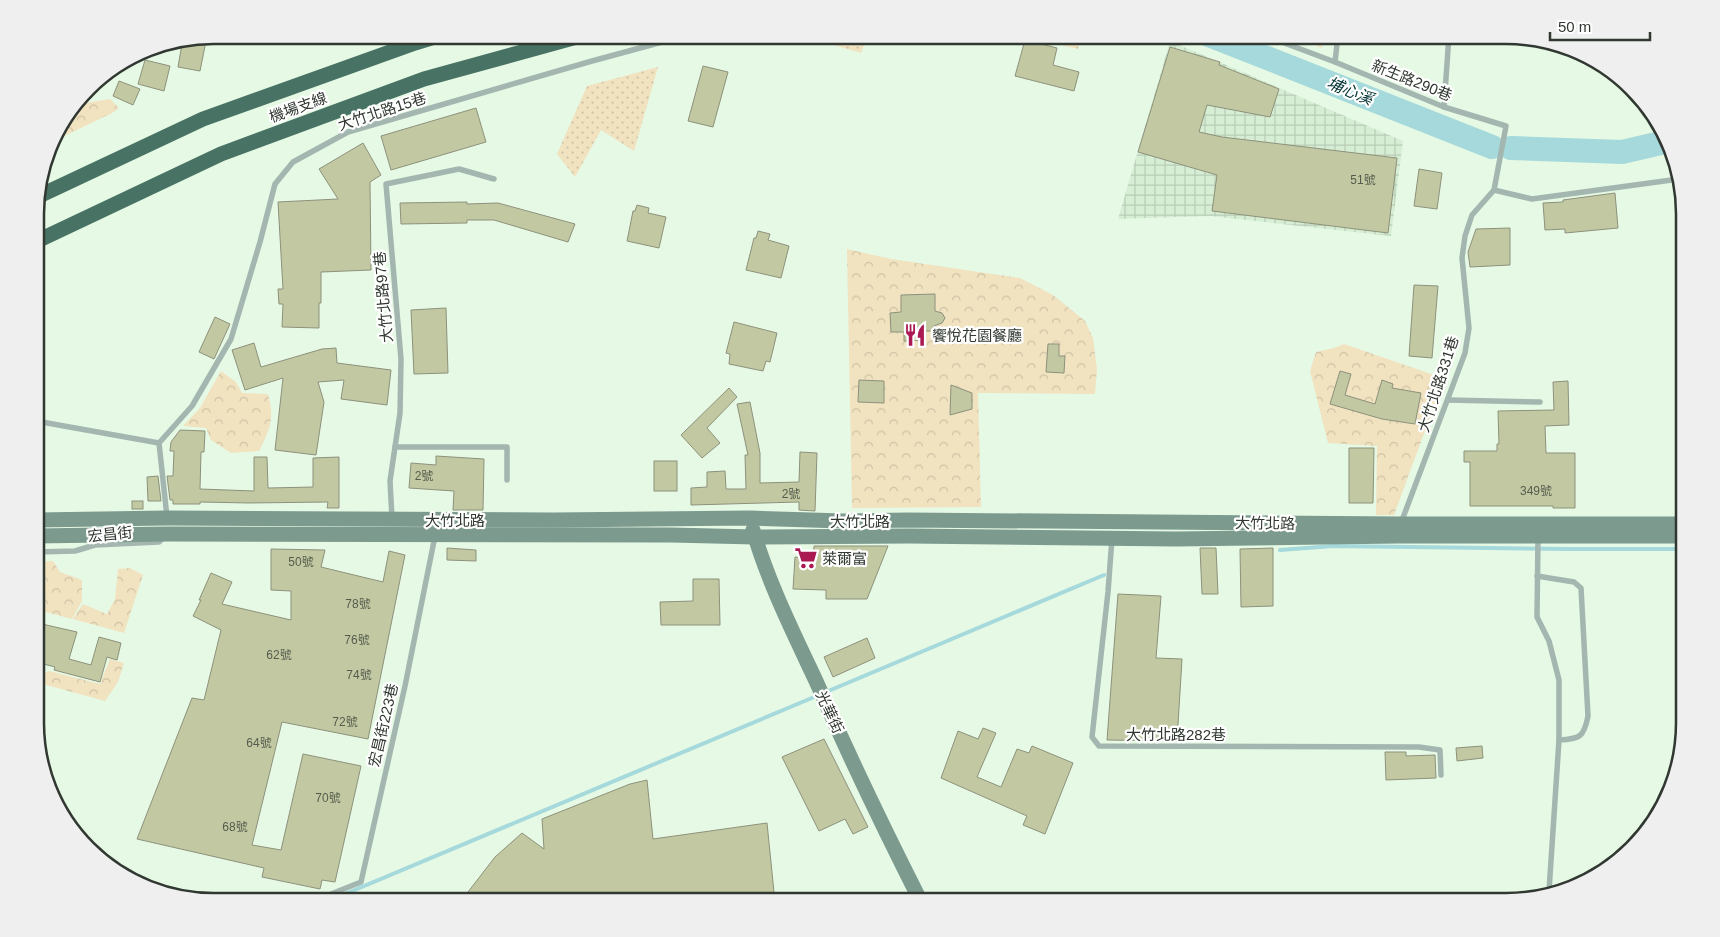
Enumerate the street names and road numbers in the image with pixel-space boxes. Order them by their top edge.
street label: 新生路290巷 [1369,56,1455,104]
street label: 機場支線 [267,89,329,125]
street label: 大竹北路15巷 [336,89,428,133]
street label: 大竹北路97巷 [371,251,395,343]
street label: 大竹北路331巷 [1414,334,1462,434]
street label: 大竹北路 [425,512,485,529]
street label: 大竹北路 [830,513,890,530]
street label: 大竹北路 [1235,514,1295,532]
street label: 宏昌街 [87,523,133,545]
street label: 宏昌街223巷 [365,682,401,768]
street label: 光華街 [813,688,847,736]
street label: 大竹北路282巷 [1126,726,1226,743]

